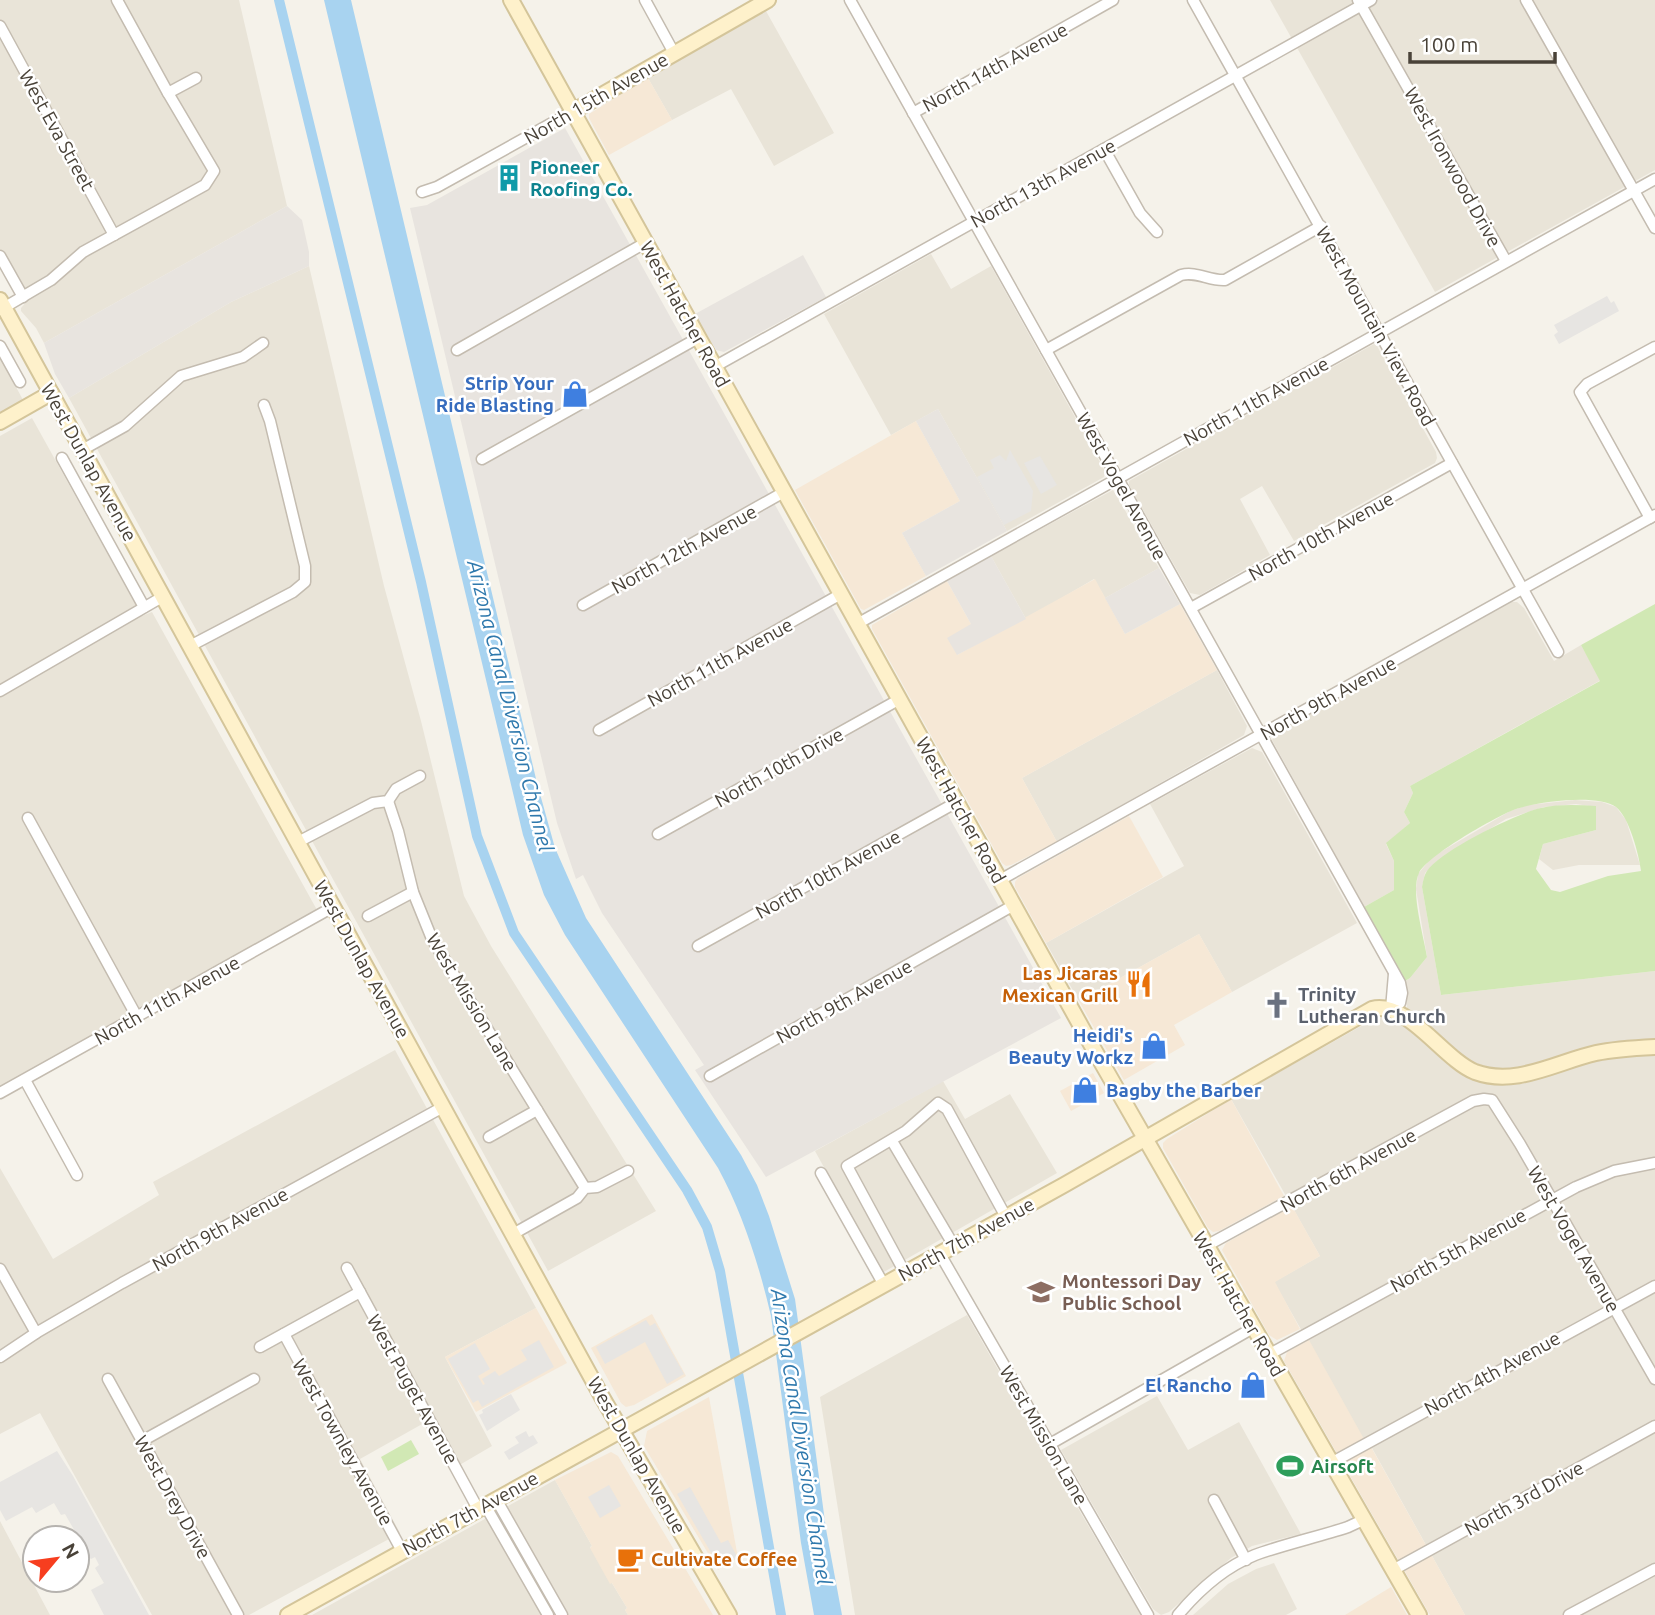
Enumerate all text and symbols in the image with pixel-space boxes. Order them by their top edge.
street label: North 14th Avenue [919,18,1071,116]
scale bar [1410,21,1555,65]
text: 100 m [1420,32,1478,56]
street label: North 15th Avenue [520,48,672,148]
street label: West Eva Street [15,66,100,195]
street label: West Ironwood Drive [1400,83,1506,251]
street label: North 13th Avenue [967,134,1119,232]
place label: Pioneer Roofing Co. [530,156,632,200]
building icon: Pioneer Roofing Co. [494,163,524,193]
street label: West Mountain View Road [1312,222,1440,430]
street label: West Hatcher Road [636,237,734,391]
street label: North 11th Avenue [1180,352,1332,450]
place label: Strip Your Ride Blasting [436,372,554,416]
street label: West Dunlap Avenue [36,379,142,545]
shop icon: Strip Your Ride Blasting [560,379,590,409]
street label: West Vogel Avenue [1072,408,1172,564]
street label: North 10th Avenue [1245,487,1397,585]
street label: North 12th Avenue [608,500,760,598]
water label: Arizona Canal Diversion Channel [463,556,559,854]
street label: North 11th Avenue [644,613,796,711]
street label: North 9th Avenue [1256,652,1400,744]
street label: North 10th Drive [711,723,847,811]
street label: West Hatcher Road [912,733,1010,887]
street label: North 10th Avenue [752,825,904,923]
street label: West Dunlap Avenue [309,876,415,1042]
street label: West Mission Lane [422,929,522,1075]
street label: North 11th Avenue [91,951,243,1049]
street label: North 9th Avenue [772,955,916,1047]
place label: Las Jicaras Mexican Grill [1002,962,1118,1006]
restaurant icon: Las Jicaras Mexican Grill [1124,969,1154,999]
place label: Trinity Lutheran Church [1298,983,1446,1027]
church icon: Trinity Lutheran Church [1262,990,1292,1020]
place label: Heidi's Beauty Workz [1008,1024,1133,1068]
shop icon: Heidi's Beauty Workz [1139,1031,1169,1061]
shop icon: Bagby the Barber [1070,1075,1100,1105]
place label: Bagby the Barber [1106,1079,1262,1101]
street label: North 6th Avenue [1276,1124,1420,1216]
street label: West Vogel Avenue [1523,1162,1625,1316]
street label: North 9th Avenue [148,1183,292,1275]
street label: North 7th Avenue [894,1193,1038,1285]
street label: North 5th Avenue [1386,1204,1530,1296]
street label: West Hatcher Road [1189,1228,1289,1380]
place label: Montessori Day Public School [1062,1270,1201,1314]
school or university icon: Montessori Day Public School [1026,1277,1056,1307]
water label: Arizona Canal Diversion Channel [767,1286,837,1587]
street label: West Puget Avenue [363,1311,463,1467]
street label: North 4th Avenue [1420,1327,1564,1419]
street label: West Townley Avenue [288,1355,398,1529]
street label: West Mission Lane [995,1361,1093,1509]
shop icon: El Rancho [1238,1370,1268,1400]
street label: West Dunlap Avenue [583,1373,691,1537]
place label: El Rancho [1145,1374,1232,1396]
street label: West Drey Drive [130,1432,216,1562]
sports icon: Airsoft [1275,1451,1305,1481]
place label: Airsoft [1311,1455,1374,1477]
street label: North 3rd Drive [1461,1456,1587,1540]
street label: North 7th Avenue [398,1467,542,1559]
north arrow [21,1524,91,1594]
text: N [58,1539,84,1562]
cafe icon: Cultivate Coffee [615,1544,645,1574]
place label: Cultivate Coffee [651,1548,798,1570]

